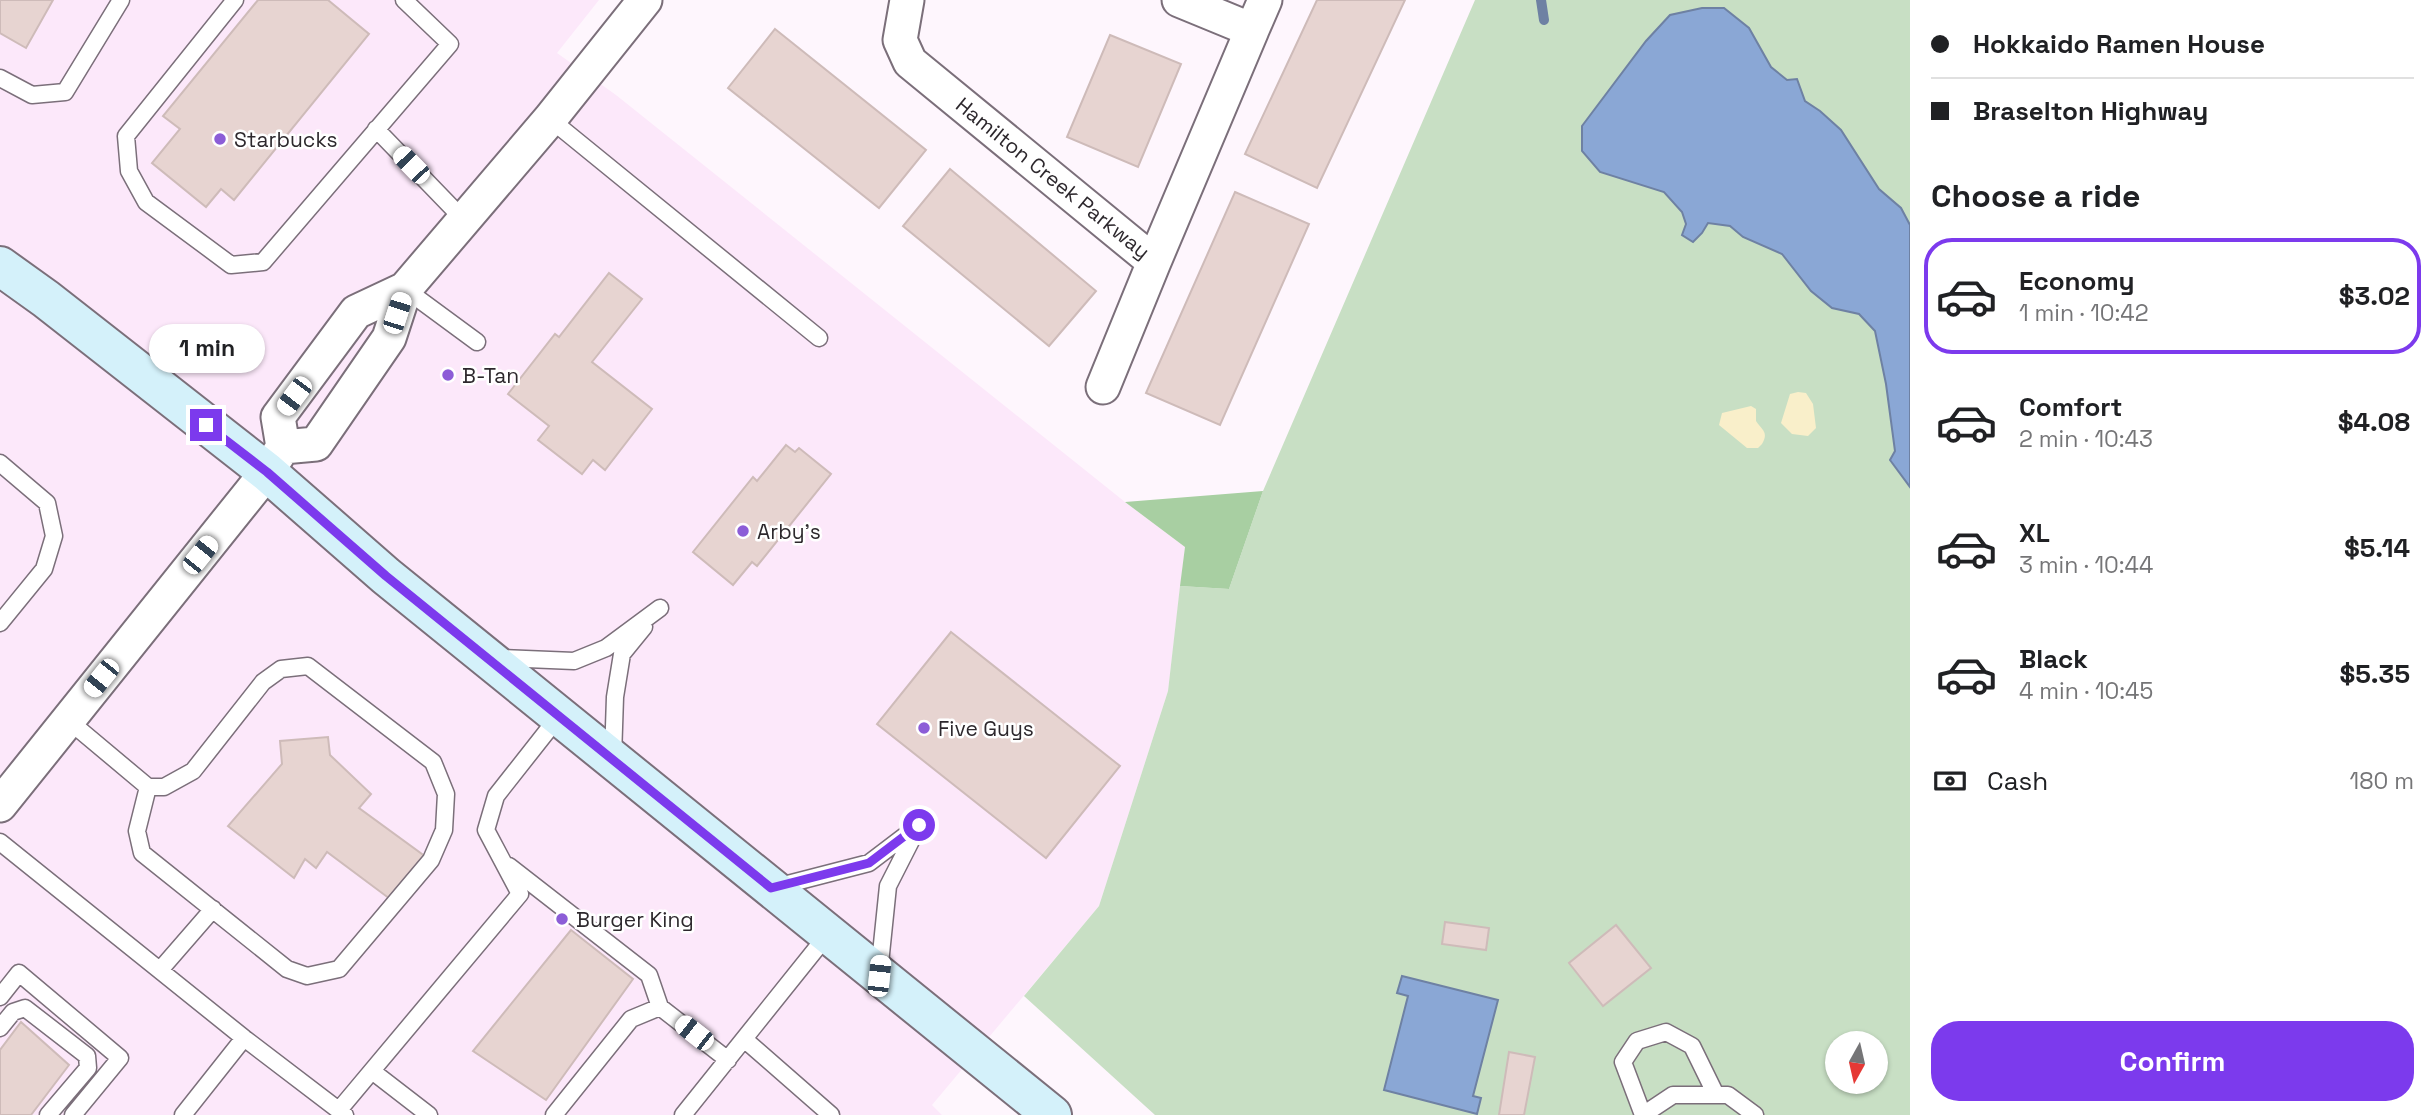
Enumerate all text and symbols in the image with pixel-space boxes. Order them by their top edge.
text: Hokkaido Ramen House [1973,27,2265,61]
street label: Hamilton Creek Parkway [950,91,1156,265]
text: Braselton Highway [1973,94,2208,128]
place label: Starbucks [234,126,338,153]
marker: Starbucks [212,131,228,147]
car [389,143,434,187]
text: Choose a ride [1931,176,2141,216]
text: Economy [2019,264,2135,298]
icon: car [1935,265,1998,328]
text: $3.02 [2339,279,2410,313]
car [381,290,414,336]
text: 1 min · 10:42 [2019,298,2149,328]
callout: 1 min [148,324,264,372]
text: 1 min [179,333,235,363]
place label: B-Tan [462,362,519,389]
marker: B-Tan [440,367,456,383]
car [273,373,316,419]
text: Comfort [2019,390,2122,424]
icon: car [1935,391,1998,454]
text: $4.08 [2338,405,2410,439]
route end [190,409,222,441]
text: 2 min · 10:43 [2019,424,2153,454]
text: XL [2019,516,2050,550]
icon: car [1935,517,1998,580]
place label: Arby's [757,518,821,545]
marker: Arby's [735,523,751,539]
text: $5.14 [2344,531,2410,565]
car [179,532,222,578]
text: 3 min · 10:44 [2019,550,2153,580]
text: Black [2019,642,2088,676]
icon: car [1935,643,1998,706]
car [80,655,123,701]
text: $5.35 [2339,657,2410,691]
text: 4 min · 10:45 [2019,676,2153,706]
place label: Five Guys [938,715,1034,742]
marker: Five Guys [916,720,932,736]
icon: cash [1931,762,1969,800]
text: Cash [1987,764,2048,798]
text: 180 m [2350,766,2414,796]
route start [903,809,935,841]
place label: Burger King [576,906,694,933]
marker: Burger King [554,911,570,927]
car [867,954,892,998]
car [671,1012,718,1054]
button: Confirm [1931,1021,2414,1101]
north arrow [1825,1031,1888,1094]
map controls [1825,1031,1888,1094]

